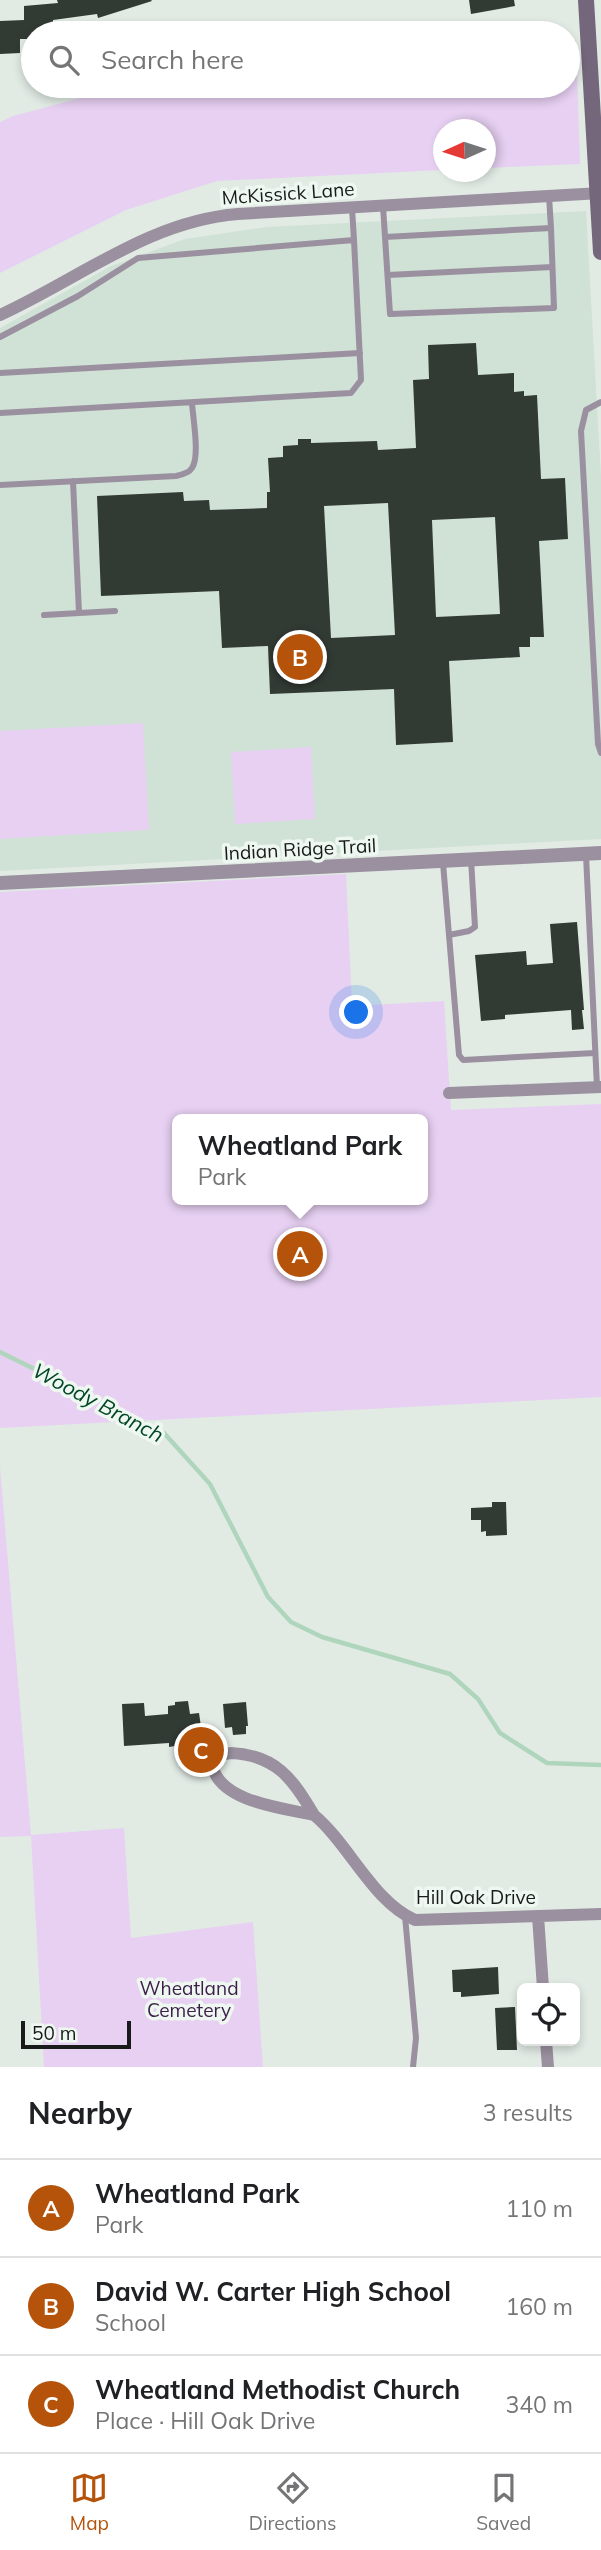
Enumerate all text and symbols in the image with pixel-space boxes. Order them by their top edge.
search box [21,21,580,98]
icon: search [45,41,83,79]
text: Search here [101,43,244,76]
north arrow [433,119,496,182]
street label: McKissick Lane [221,176,355,210]
pin: B [277,631,323,683]
street label: Indian Ridge Trail [223,833,377,865]
your location [339,995,373,1029]
popup [172,1114,428,1205]
text: Wheatland Park [198,1129,402,1162]
text: Park [198,1162,246,1191]
pin: A [277,1228,323,1280]
water label: Woody Branch [28,1357,168,1448]
pin: C [178,1724,224,1776]
street label: Hill Oak Drive [416,1885,536,1909]
park label: Wheatland Cemetery [139,1976,239,2022]
map controls [517,1983,580,2046]
button: locate [517,1983,580,2046]
scale bar [21,2018,131,2050]
text: 50 m [32,2021,76,2045]
text: Nearby [28,2094,132,2132]
text: 3 results [483,2098,573,2127]
text: Wheatland Park [95,2177,299,2210]
text: A [42,2194,60,2223]
text: 110 m [505,2194,573,2223]
text: Park [95,2210,143,2239]
text: David W. Carter High School [95,2275,451,2308]
text: B [43,2292,59,2321]
text: 160 m [505,2292,573,2321]
text: School [95,2308,166,2337]
text: Wheatland Methodist Church [95,2373,460,2406]
text: C [43,2390,59,2419]
text: 340 m [505,2390,573,2419]
text: Place · Hill Oak Drive [95,2406,315,2435]
tab: Map [70,2469,109,2535]
tab: Directions [249,2469,337,2535]
tab: Saved [476,2469,531,2535]

